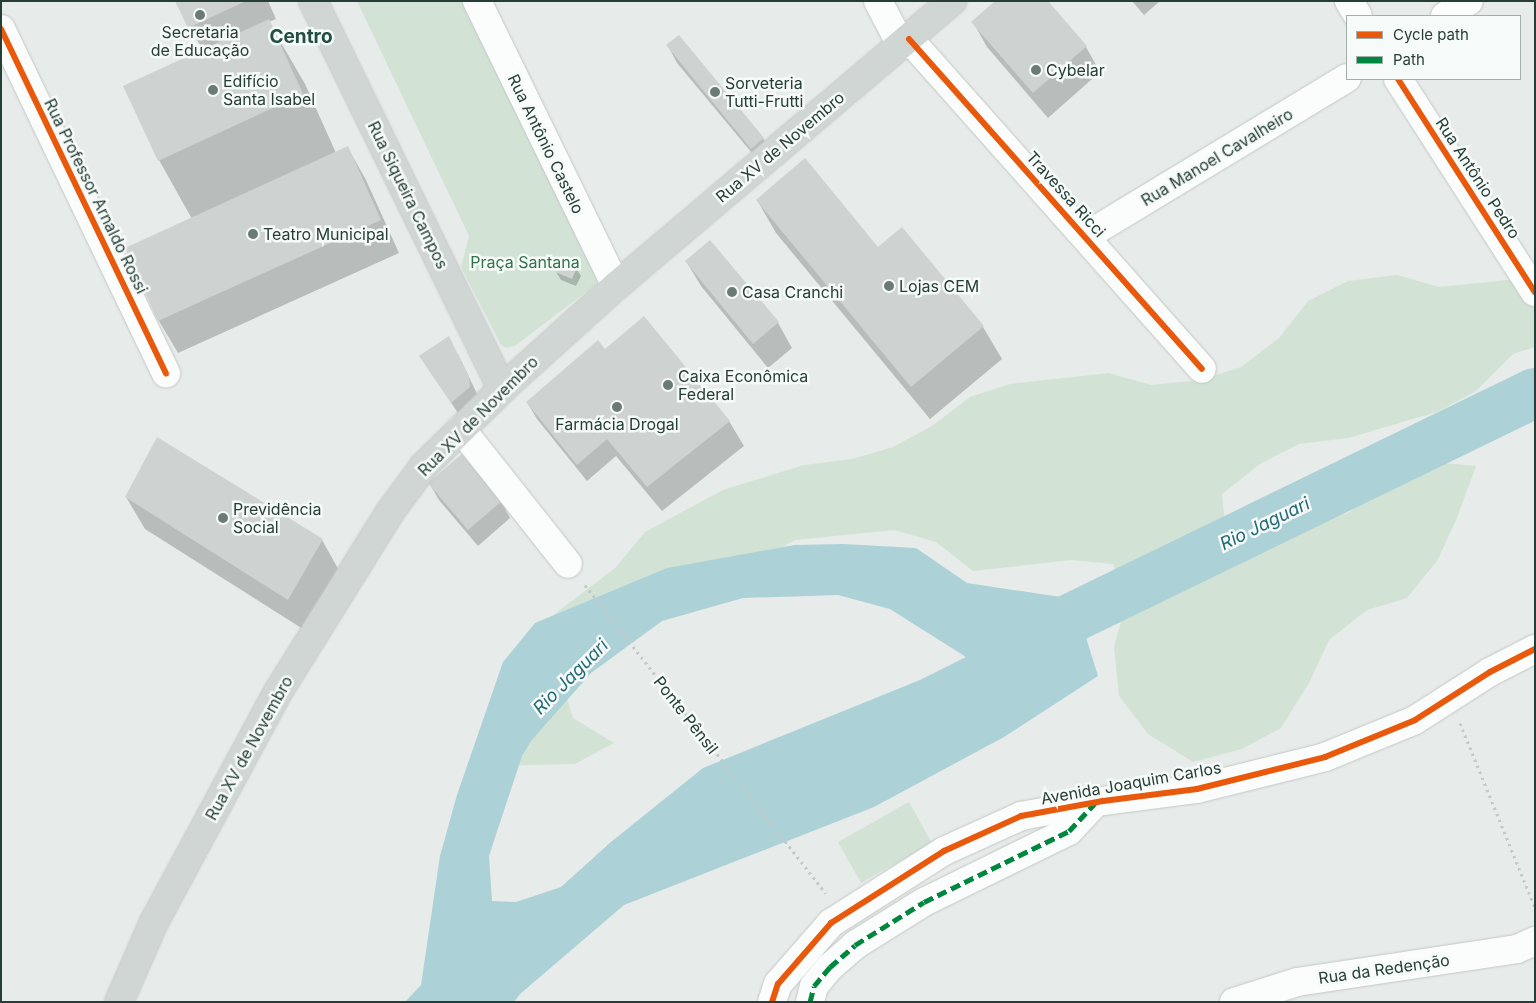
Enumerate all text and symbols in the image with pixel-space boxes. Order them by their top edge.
marker: Secretaria de Educação [194,9,206,21]
legend [1346,15,1521,80]
place label: Secretaria de Educação [151,22,249,60]
text: Cycle path [1393,25,1469,44]
district label: Centro [269,26,333,48]
text: Path [1393,50,1425,69]
place label: Cybelar [1046,60,1105,80]
marker: Cybelar [1030,64,1042,76]
place label: Edifício Santa Isabel [223,71,315,109]
street label: Rua Antônio Castelo [504,71,588,217]
place label: Sorveteria Tutti-Frutti [725,73,803,111]
marker: Edifício Santa Isabel [207,84,219,96]
marker: Sorveteria Tutti-Frutti [709,86,721,98]
street label: Rua XV de Novembro [712,88,848,206]
street label: Rua Professor Arnaldo Rossi [40,95,152,297]
street label: Rua Manoel Cavalheiro [1138,104,1296,210]
street label: Rua Antônio Pedro [1432,114,1524,242]
street label: Rua Siqueira Campos [364,118,452,272]
street label: Travessa Ricci [1022,147,1110,241]
place label: Teatro Municipal [263,224,389,244]
marker: Teatro Municipal [247,228,259,240]
park label: Praça Santana [470,252,580,272]
place label: Lojas CEM [899,276,979,296]
marker: Lojas CEM [883,280,895,292]
place label: Casa Cranchi [742,282,843,302]
marker: Casa Cranchi [726,286,738,298]
street label: Rua XV de Novembro [414,352,542,480]
place label: Caixa Econômica Federal [678,366,808,404]
marker: Caixa Econômica Federal [662,379,674,391]
marker: Farmácia Drogal [611,401,623,413]
place label: Farmácia Drogal [555,414,679,434]
water label: Rio Jaguari [1217,493,1313,555]
place label: Previdência Social [233,499,321,537]
marker: Previdência Social [217,512,229,524]
water label: Rio Jaguari [529,635,613,719]
street label: Ponte Pênsil [650,672,722,758]
street label: Rua XV de Novembro [201,673,297,823]
street label: Avenida Joaquim Carlos [1039,758,1223,808]
street label: Rua da Redenção [1317,950,1451,988]

